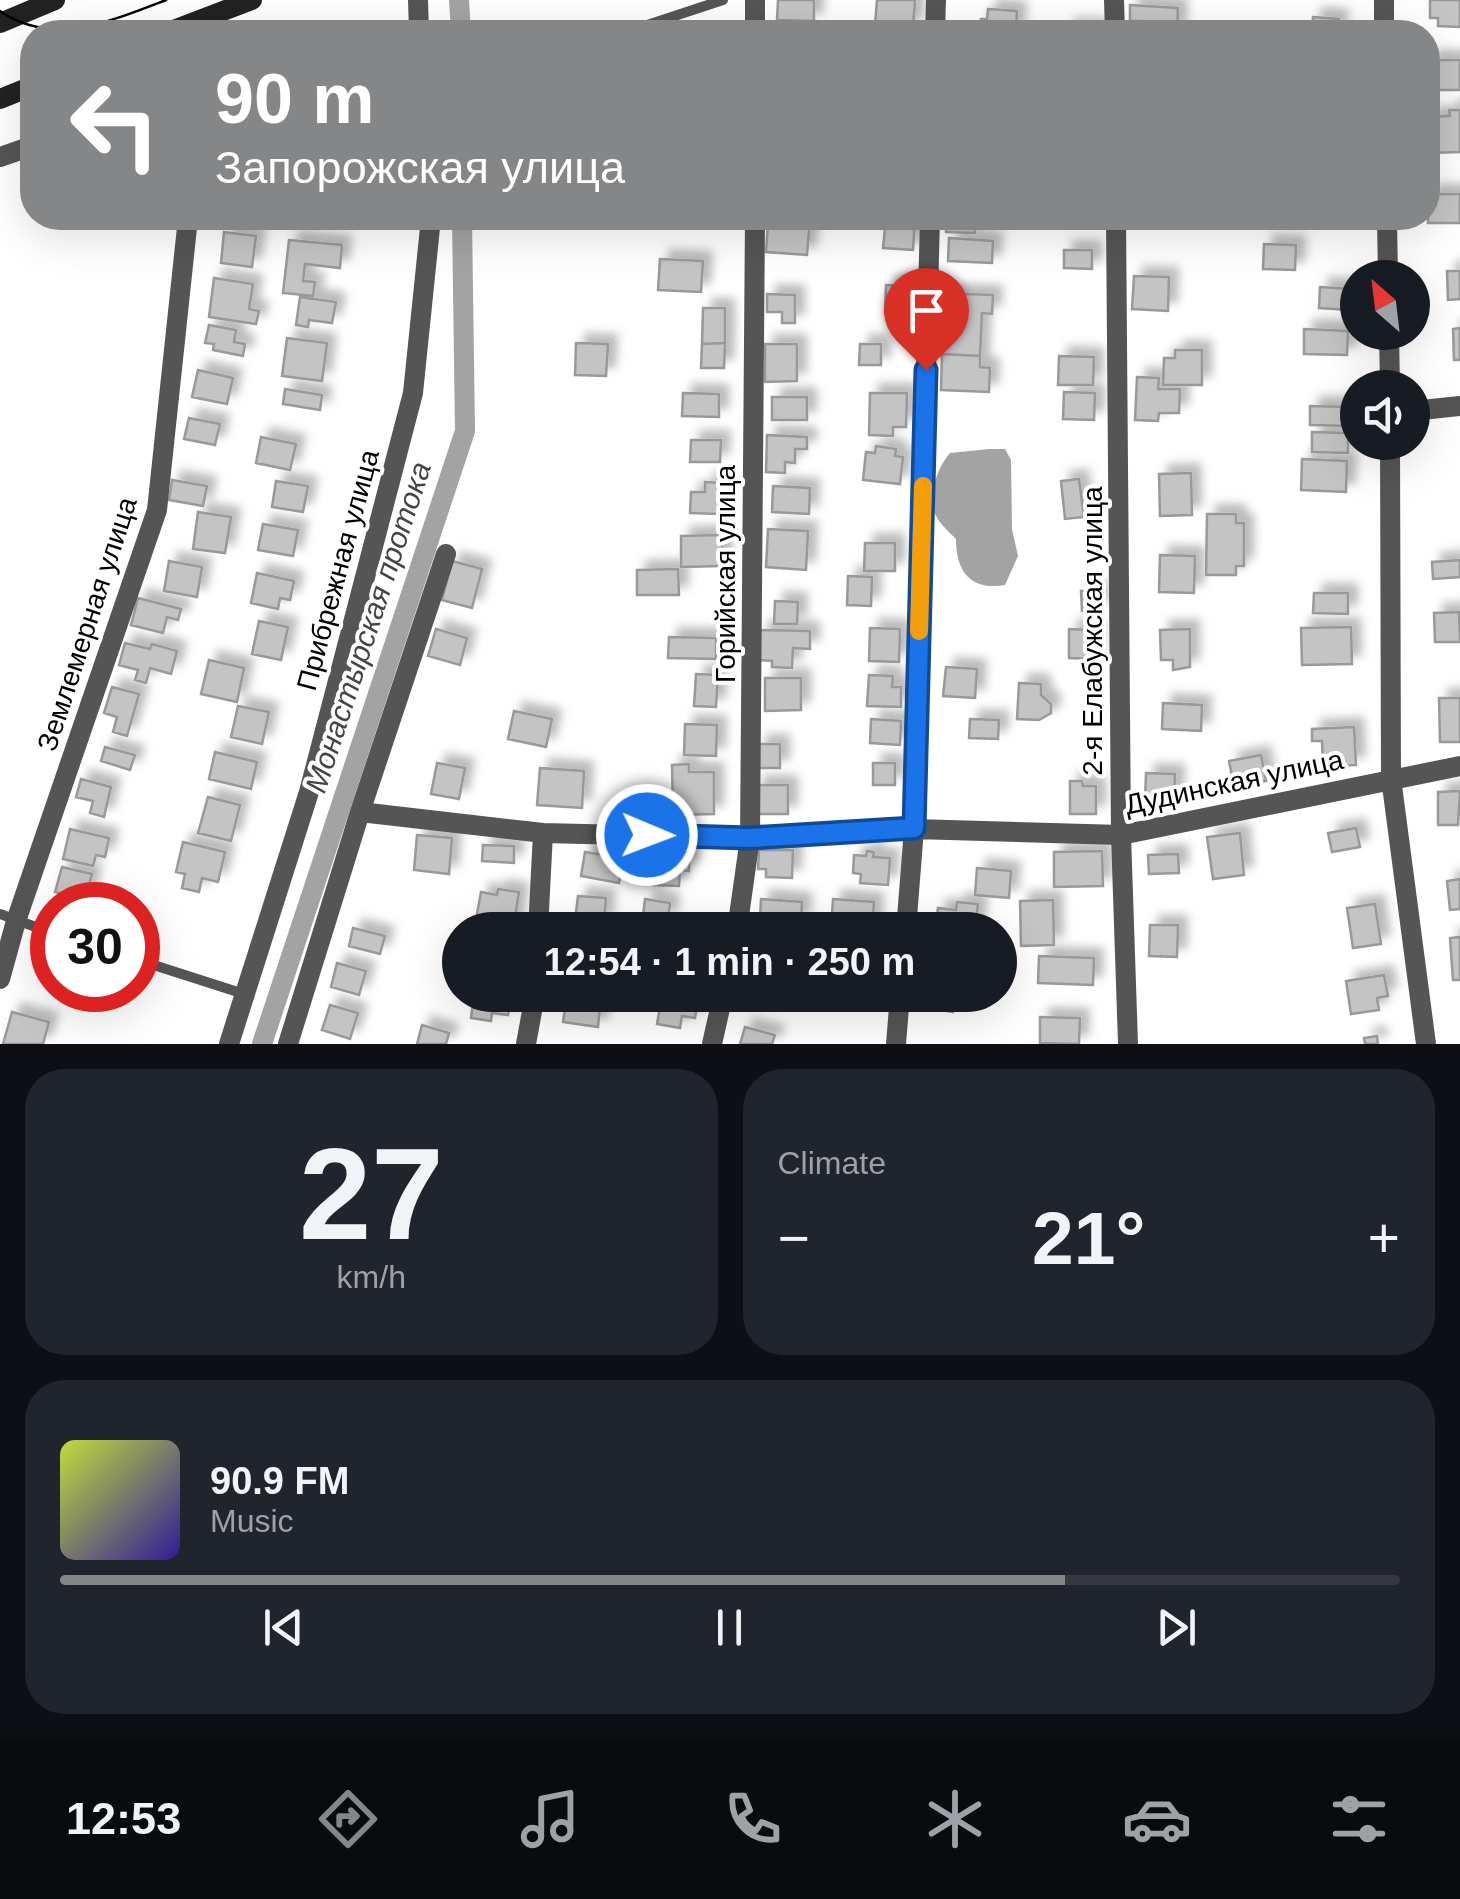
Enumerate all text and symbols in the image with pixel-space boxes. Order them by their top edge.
icon: left [50,60,180,190]
text: 90 m [215,60,375,138]
text: Запорожская улица [215,142,625,193]
north arrow [1340,260,1430,350]
map controls [1340,260,1430,460]
pin [884,268,969,371]
icon: arrive [899,283,954,338]
button: sound [1340,370,1430,460]
street label: Прибрежная улица [291,446,385,694]
water label: Монастырская протока [299,457,437,797]
street label: Горийская улица [710,465,741,683]
street label: 2-я Елабужская улица [1077,486,1108,776]
street label: Землемерная улица [31,493,143,755]
street label: Дудинская улица [1122,744,1346,820]
position arrow [595,783,699,887]
speed limit sign: 30 [30,882,160,1012]
text: 12:54 · 1 min · 250 m [544,941,915,983]
text: 27 [299,1121,444,1267]
text: Climate [778,1145,886,1181]
text: 21° [1032,1196,1145,1280]
text: − [778,1207,810,1269]
text: + [1368,1207,1400,1269]
text: km/h [337,1259,406,1295]
text: 90.9 FM [210,1460,349,1502]
text: Music [210,1503,294,1539]
icon: previous [256,1600,311,1655]
icon: pause [702,1600,757,1655]
icon: next [1149,1600,1204,1655]
icon: directions [313,1784,383,1854]
icon: music [515,1784,585,1854]
icon: phone [718,1784,788,1854]
icon: climate [920,1784,990,1854]
icon: car [1122,1784,1192,1854]
icon: filters [1324,1784,1394,1854]
text: 12:53 [66,1793,181,1844]

